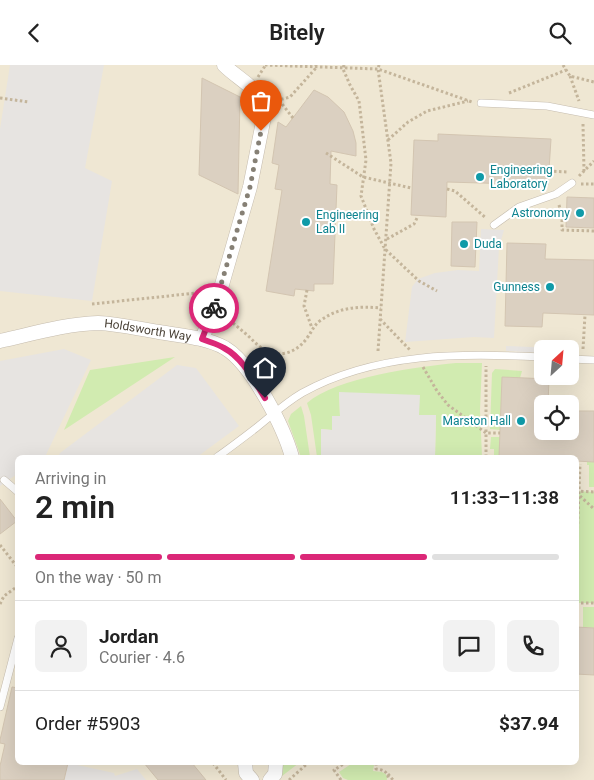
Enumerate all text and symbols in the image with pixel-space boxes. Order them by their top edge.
icon: back [20,19,48,47]
icon: search [546,19,574,47]
text: Bitely [269,20,325,45]
pin [240,80,282,131]
icon: bag [247,87,275,115]
place label: Engineering Laboratory [490,163,553,191]
marker: Engineering Laboratory [474,171,486,183]
place label: Astronomy [512,206,570,220]
marker: Astronomy [574,207,586,219]
place label: Engineering Lab II [316,208,379,236]
marker: Engineering Lab II [300,216,312,228]
place label: Duda [474,237,502,251]
marker: Duda [458,238,470,250]
place label: Gunness [493,280,540,294]
marker: Gunness [544,281,556,293]
courier [189,283,239,333]
icon: bike [200,294,228,322]
street label: Holdsworth Way [104,316,192,344]
north arrow [534,340,579,385]
map controls [534,340,579,440]
pin [244,347,286,398]
icon: home [251,354,279,382]
button: locate [534,395,579,440]
place label: Marston Hall [443,414,511,428]
marker: Marston Hall [515,415,527,427]
text: Arriving in [35,469,106,488]
text: 11:33–11:38 [450,486,559,509]
text: 2 min [35,488,115,526]
text: On the way · 50 m [35,568,162,587]
button: person [35,620,87,672]
button: chat [443,620,495,672]
button: phone [507,620,559,672]
text: Jordan [99,625,159,648]
text: Courier · 4.6 [99,648,185,667]
text: Order #5903 [35,712,141,735]
text: $37.94 [499,712,559,735]

